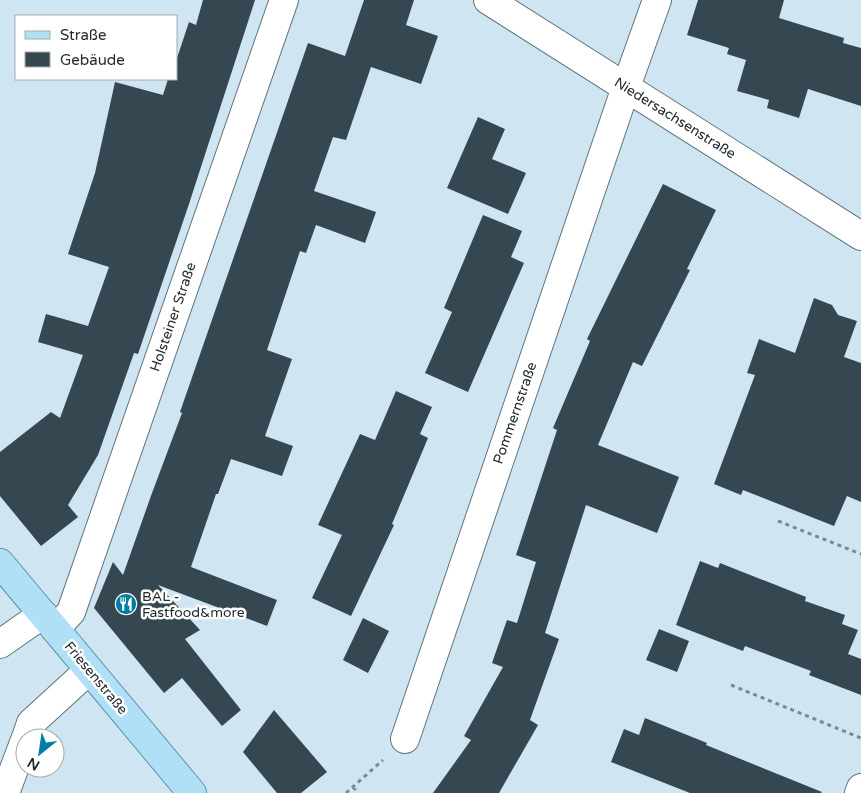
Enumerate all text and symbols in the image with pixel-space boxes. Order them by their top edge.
legend [15,15,178,80]
text: Straße [60,26,106,44]
text: Gebäude [60,51,125,69]
street label: Niedersachsenstraße [611,74,739,162]
street label: Holsteiner Straße [146,260,200,374]
street label: Pommernstraße [490,360,540,466]
place label: BAL - Fastfood&more [142,588,245,621]
restaurant icon: BAL - Fastfood&more [114,592,138,616]
street label: Friesenstraße [61,638,131,718]
north arrow [15,728,65,778]
text: N [25,754,43,774]

